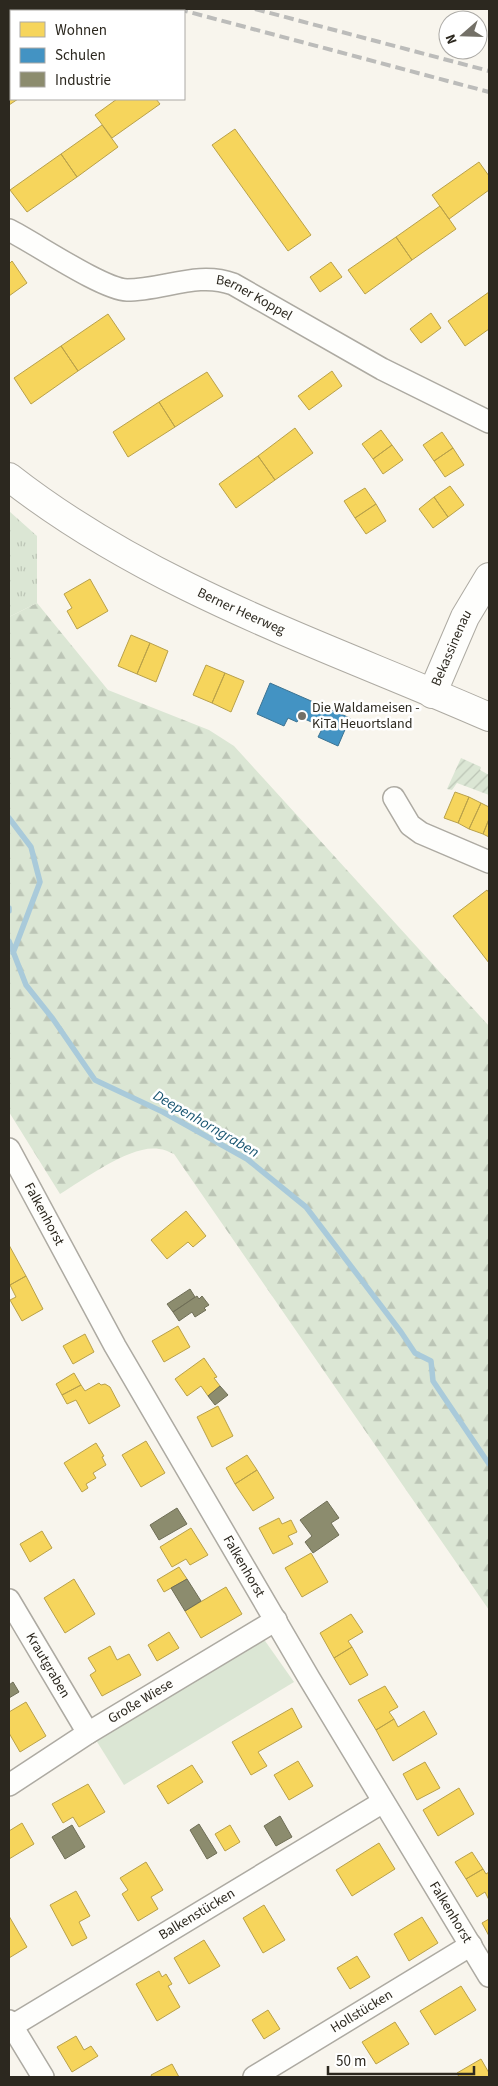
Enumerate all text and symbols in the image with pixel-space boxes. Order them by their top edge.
legend [10,10,185,100]
north arrow [438,10,488,60]
text: Wohnen [55,20,107,41]
text: N [441,31,463,47]
text: Schulen [55,45,106,66]
text: Industrie [55,70,111,91]
street label: Berner Koppel [214,270,296,326]
street label: Berner Heerweg [194,583,288,640]
street label: Bekassinenau [427,606,477,689]
place label: Die Waldameisen - KiTa Heuortsland [312,698,420,734]
marker: Die Waldameisen - KiTa Heuortsland [296,710,308,722]
water label: Deepenhorngraben [149,1085,263,1163]
street label: Falkenhorst [19,1179,69,1249]
street label: Falkenhorst [218,1532,270,1601]
street label: Krautgraben [21,1629,75,1702]
street label: Große Wiese [104,1674,177,1729]
street label: Falkenhorst [424,1878,477,1947]
street label: Balkenstücken [155,1884,239,1945]
street label: Hollstücken [327,1985,397,2038]
scale bar [328,2044,474,2076]
text: 50 m [336,2051,366,2072]

